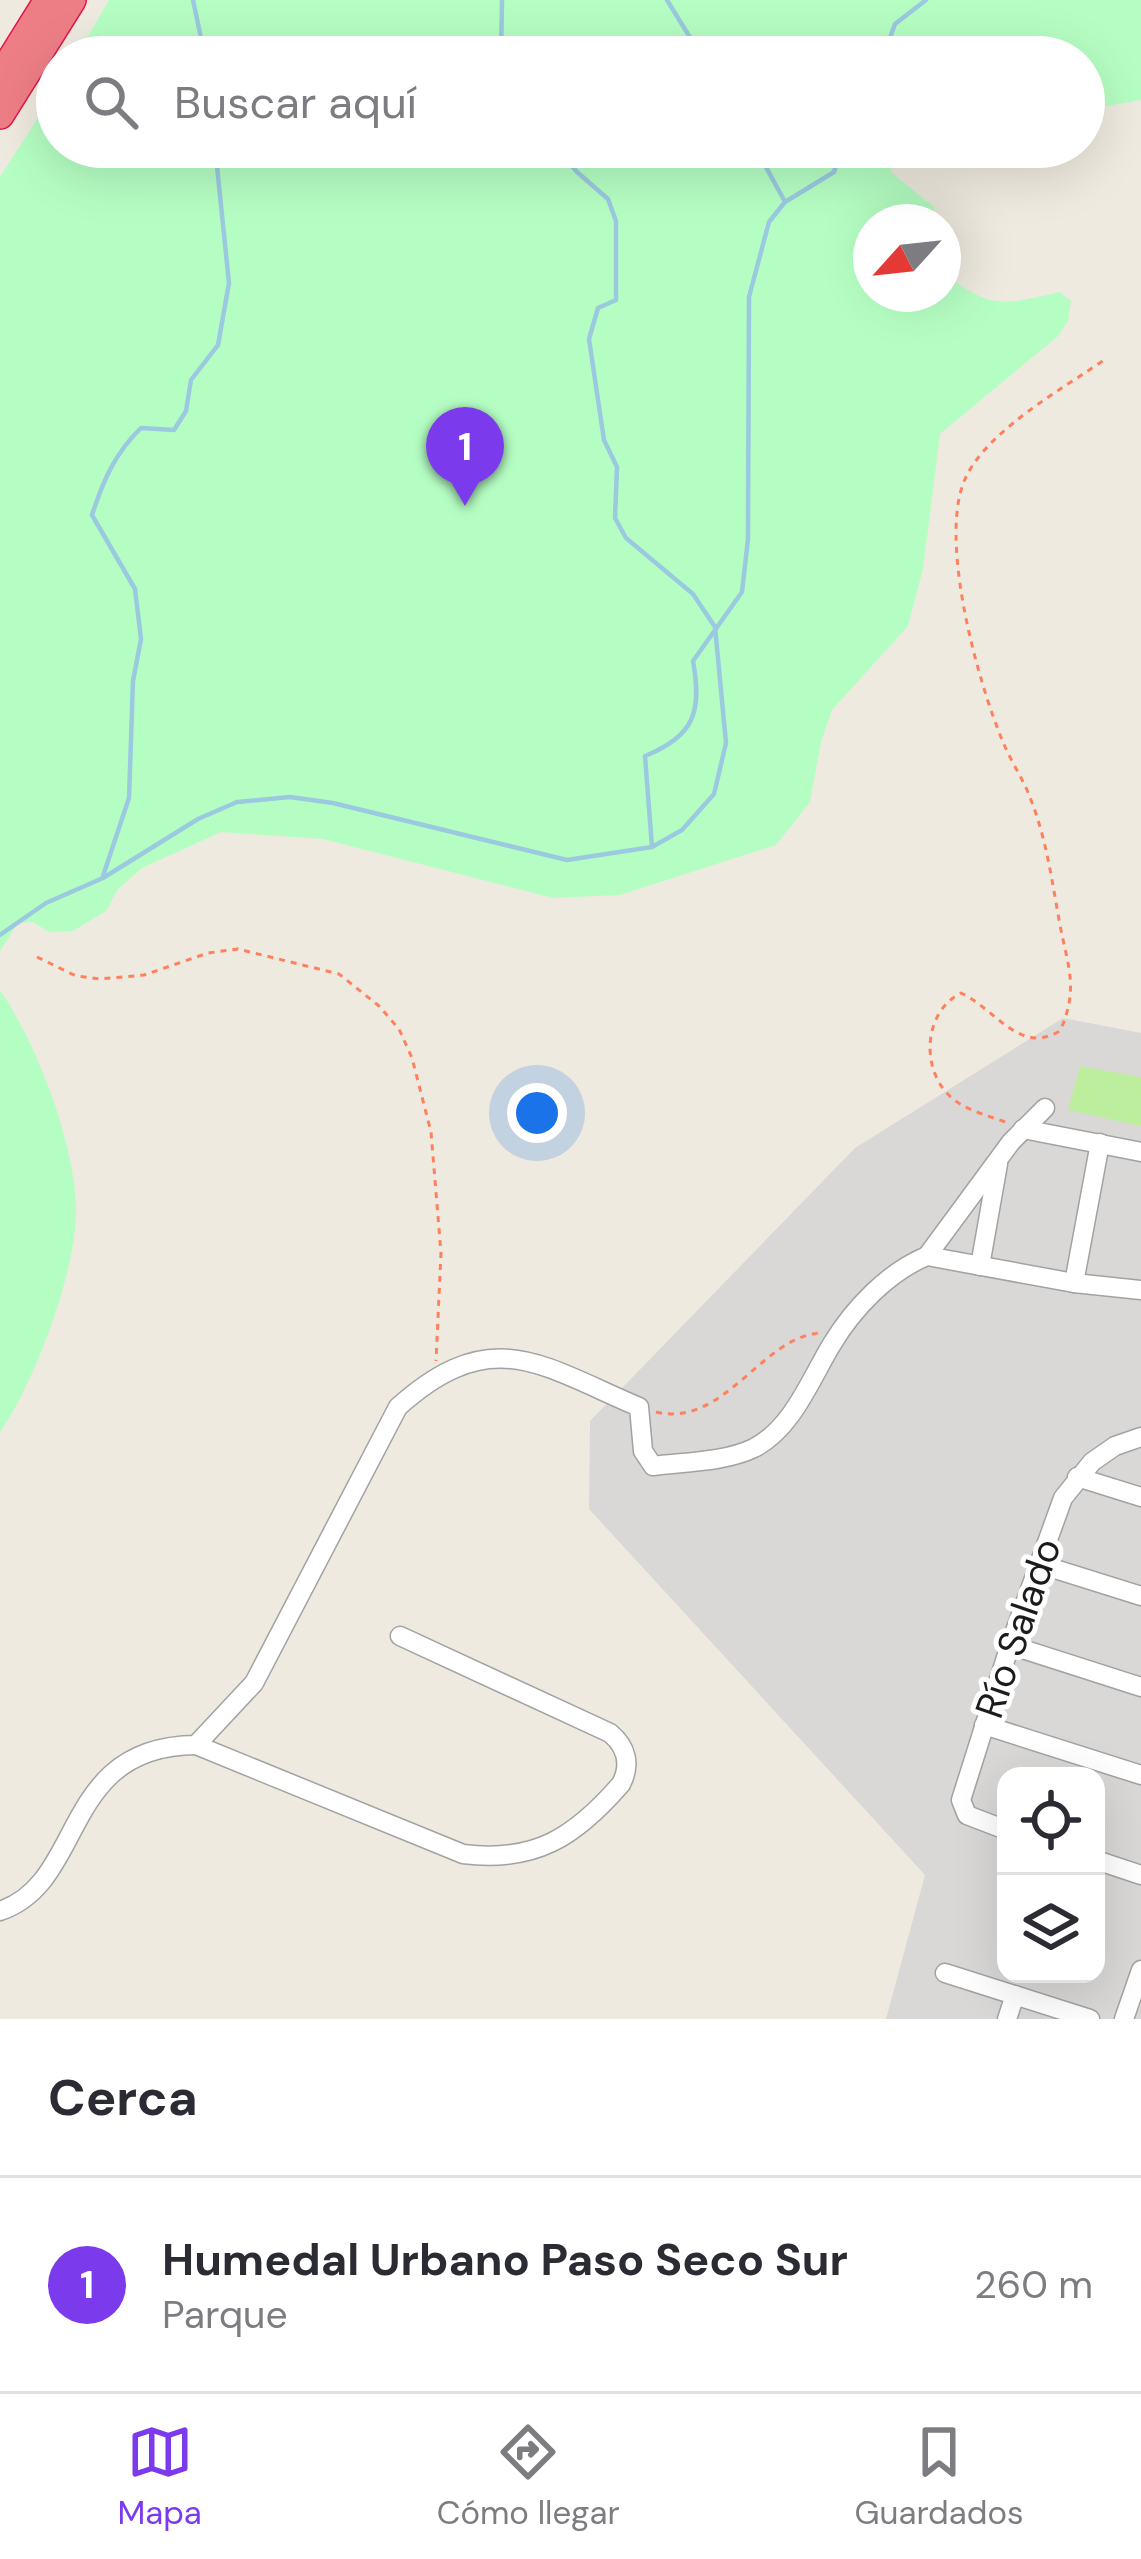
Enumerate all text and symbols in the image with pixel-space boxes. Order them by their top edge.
search box [36,36,1105,168]
icon: search [78,69,144,135]
text: Buscar aquí [174,73,417,132]
north arrow [853,204,961,312]
pin: 1 [426,407,504,506]
your location [507,1083,567,1143]
street label: Río Salado [963,1531,1073,1725]
map controls [997,1767,1105,1983]
button: locate [997,1767,1105,1875]
button: layers [997,1875,1105,1983]
text: Cerca [48,2064,198,2131]
text: Humedal Urbano Paso Seco Sur [162,2230,848,2289]
text: 1 [80,2259,94,2310]
text: 260 m [974,2259,1093,2310]
text: Parque [162,2289,288,2340]
tab: Mapa [117,2419,202,2534]
tab: Cómo llegar [437,2419,620,2534]
tab: Guardados [855,2419,1024,2534]

